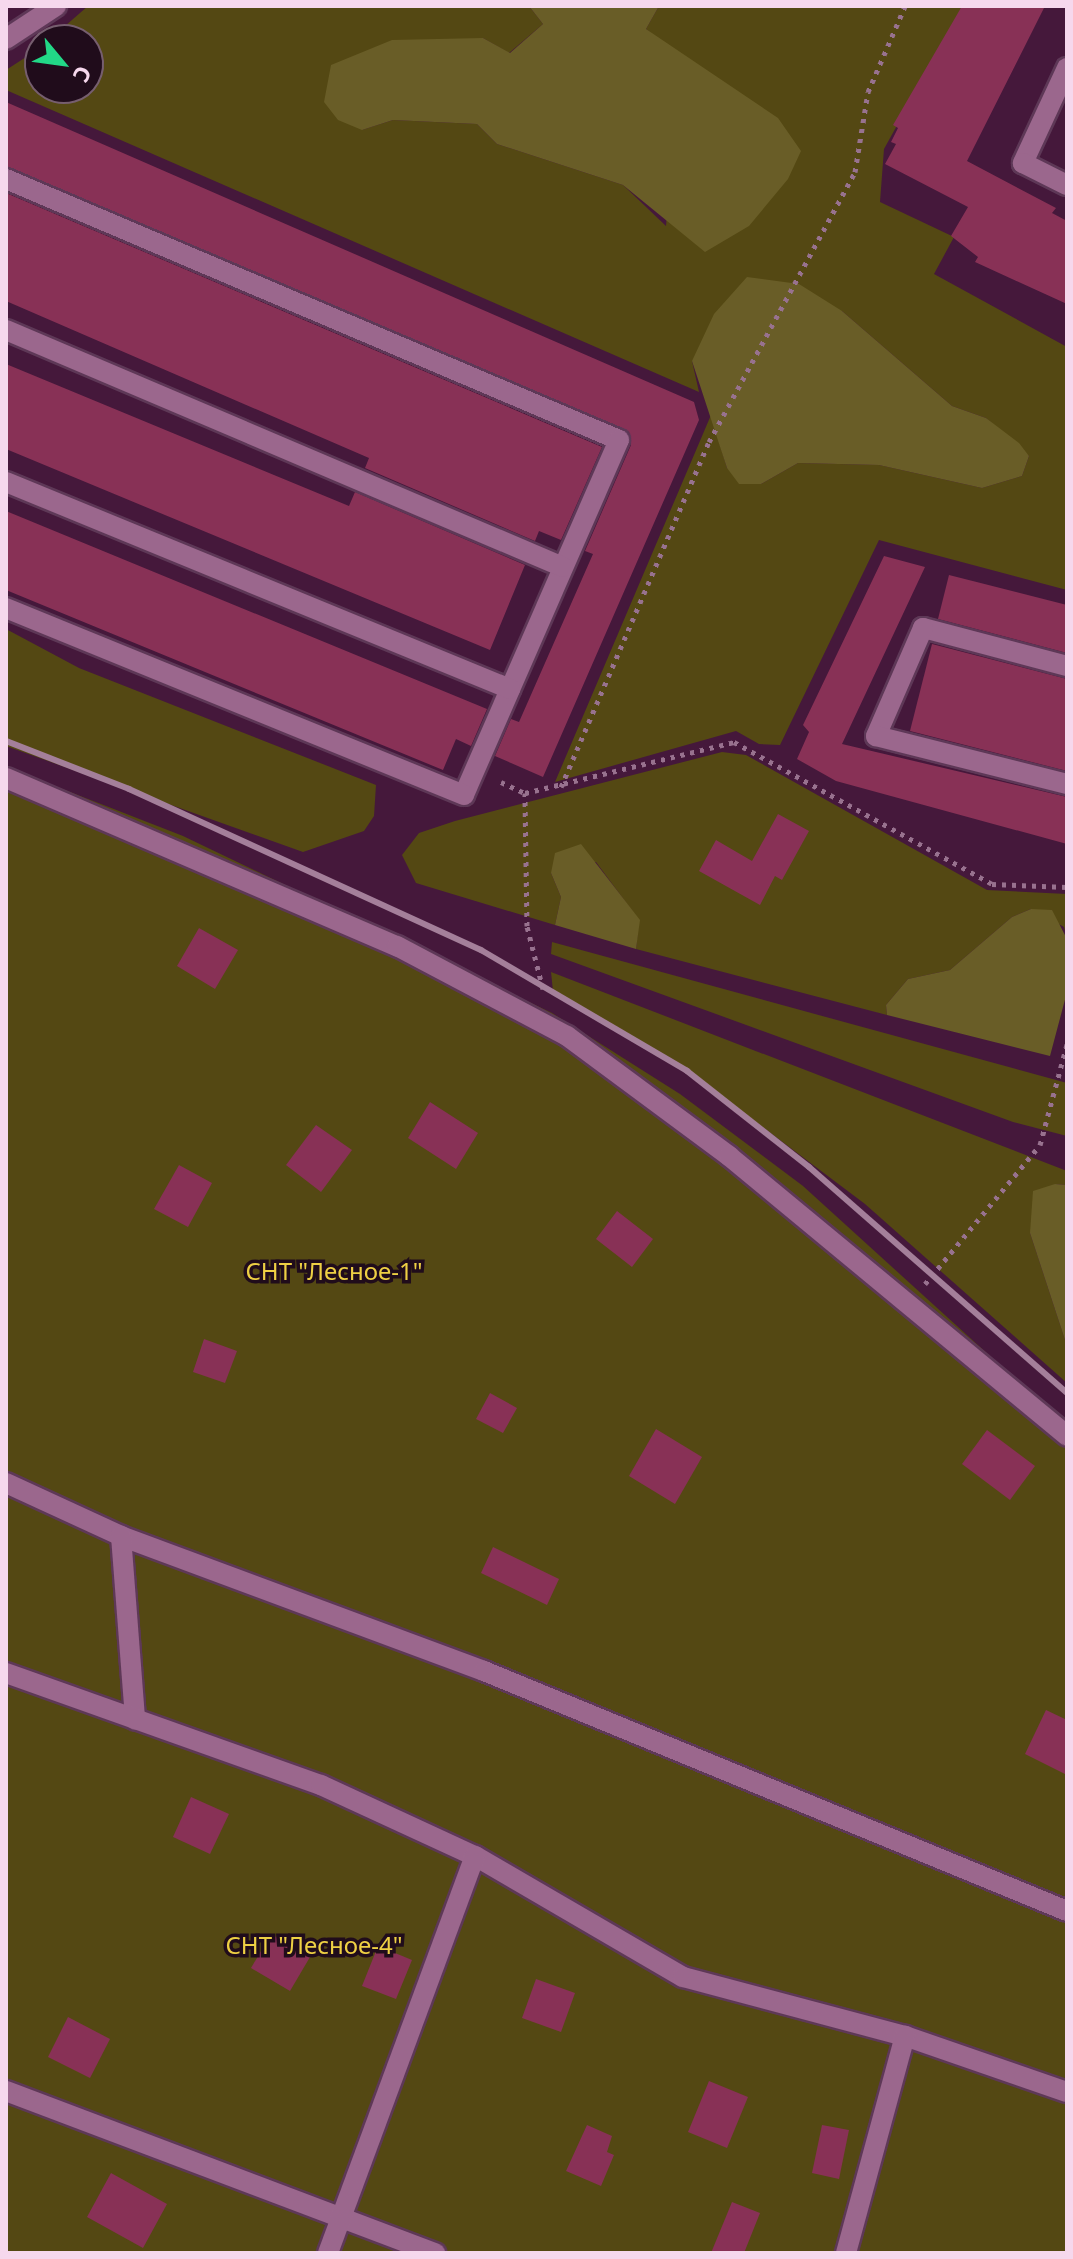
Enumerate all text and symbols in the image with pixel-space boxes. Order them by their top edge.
north arrow [24,24,104,104]
text: С [67,61,100,88]
park label: СНТ "Лесное-1" [245,1257,423,1285]
park label: СНТ "Лесное-4" [225,1931,403,1959]

